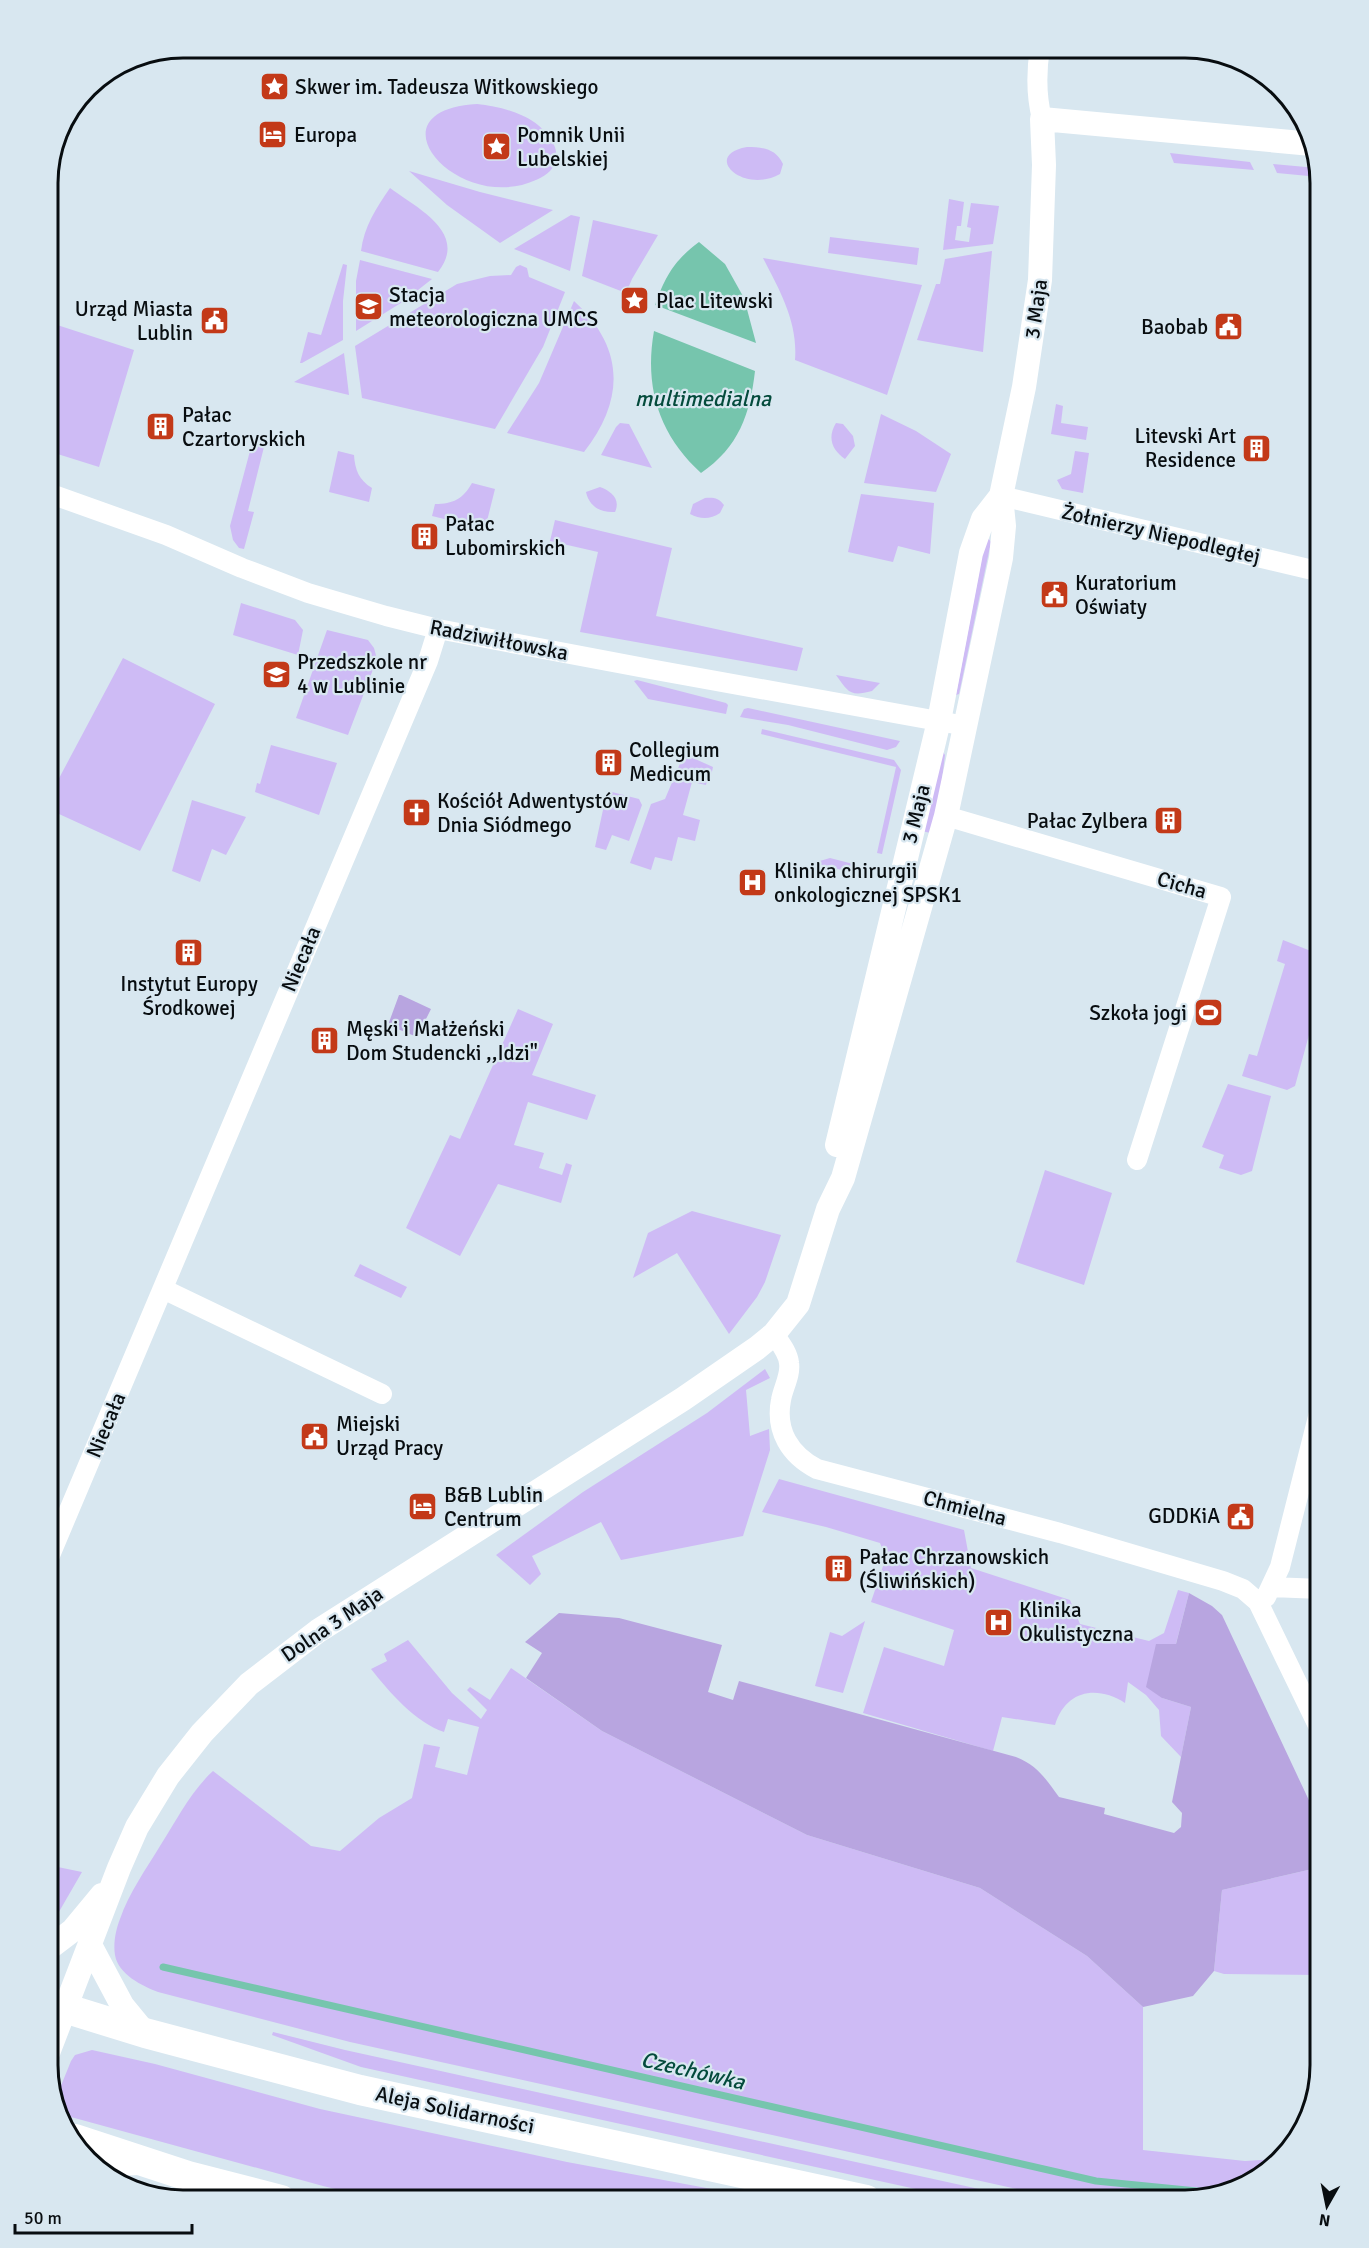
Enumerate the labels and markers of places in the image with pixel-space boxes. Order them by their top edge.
place icon: Skwer im. Tadeusza Witkowskiego [258,71,290,103]
place label: Skwer im. Tadeusza Witkowskiego [295,74,598,100]
hotel icon: Europa [257,119,289,151]
place label: Europa [294,122,357,148]
place label: Pomnik Unii Lubelskiej [517,122,625,172]
place icon: Pomnik Unii Lubelskiej [480,131,512,163]
place label: Stacja meteorologiczna UMCS [389,282,598,332]
place icon: Plac Litewski [619,285,651,317]
place label: Plac Litewski [656,288,773,314]
school or university icon: Stacja meteorologiczna UMCS [352,291,384,323]
place label: Urząd Miasta Lublin [75,296,193,346]
public building icon: Urząd Miasta Lublin [198,305,230,337]
public building icon: Baobab [1213,311,1245,343]
place label: Baobab [1141,314,1208,340]
place label: Pałac Czartoryskich [182,402,306,452]
building icon: Pałac Czartoryskich [145,411,177,443]
place label: Litevski Art Residence [1135,423,1236,473]
building icon: Litevski Art Residence [1241,432,1273,464]
place label: Pałac Lubomirskich [445,511,566,561]
building icon: Pałac Lubomirskich [408,520,440,552]
place label: Kuratorium Oświaty [1075,570,1177,620]
public building icon: Kuratorium Oświaty [1038,579,1070,611]
place label: Przedszkole nr 4 w Lublinie [297,649,427,699]
school or university icon: Przedszkole nr 4 w Lublinie [260,658,292,690]
place label: Collegium Medicum [629,737,720,787]
building icon: Collegium Medicum [592,746,624,778]
place label: Kościół Adwentystów Dnia Siódmego [437,788,628,838]
church icon: Kościół Adwentystów Dnia Siódmego [400,797,432,829]
building icon: Pałac Zylbera [1153,805,1185,837]
place label: Pałac Zylbera [1027,808,1148,834]
place label: Klinika chirurgii onkologicznej SPSK1 [774,858,962,908]
hospital icon: Klinika chirurgii onkologicznej SPSK1 [737,867,769,899]
building icon: Instytut Europy Środkowej [173,937,205,969]
place label: Instytut Europy Środkowej [120,971,258,1021]
sports icon: Szkoła jogi [1192,997,1224,1029]
place label: Szkoła jogi [1089,1000,1187,1026]
place label: Męski i Małżeński Dom Studencki ,,Idzi" [346,1016,538,1066]
building icon: Męski i Małżeński Dom Studencki ,,Idzi" [309,1025,341,1057]
place label: Miejski Urząd Pracy [336,1411,443,1461]
public building icon: Miejski Urząd Pracy [299,1420,331,1452]
place label: B&B Lublin Centrum [444,1482,543,1532]
hotel icon: B&B Lublin Centrum [407,1491,439,1523]
public building icon: GDDKiA [1225,1500,1257,1532]
place label: GDDKiA [1148,1503,1220,1529]
place label: Pałac Chrzanowskich (Śliwińskich) [859,1544,1049,1594]
building icon: Pałac Chrzanowskich (Śliwińskich) [822,1553,854,1585]
place label: Klinika Okulistyczna [1019,1597,1134,1647]
hospital icon: Klinika Okulistyczna [982,1606,1014,1638]

